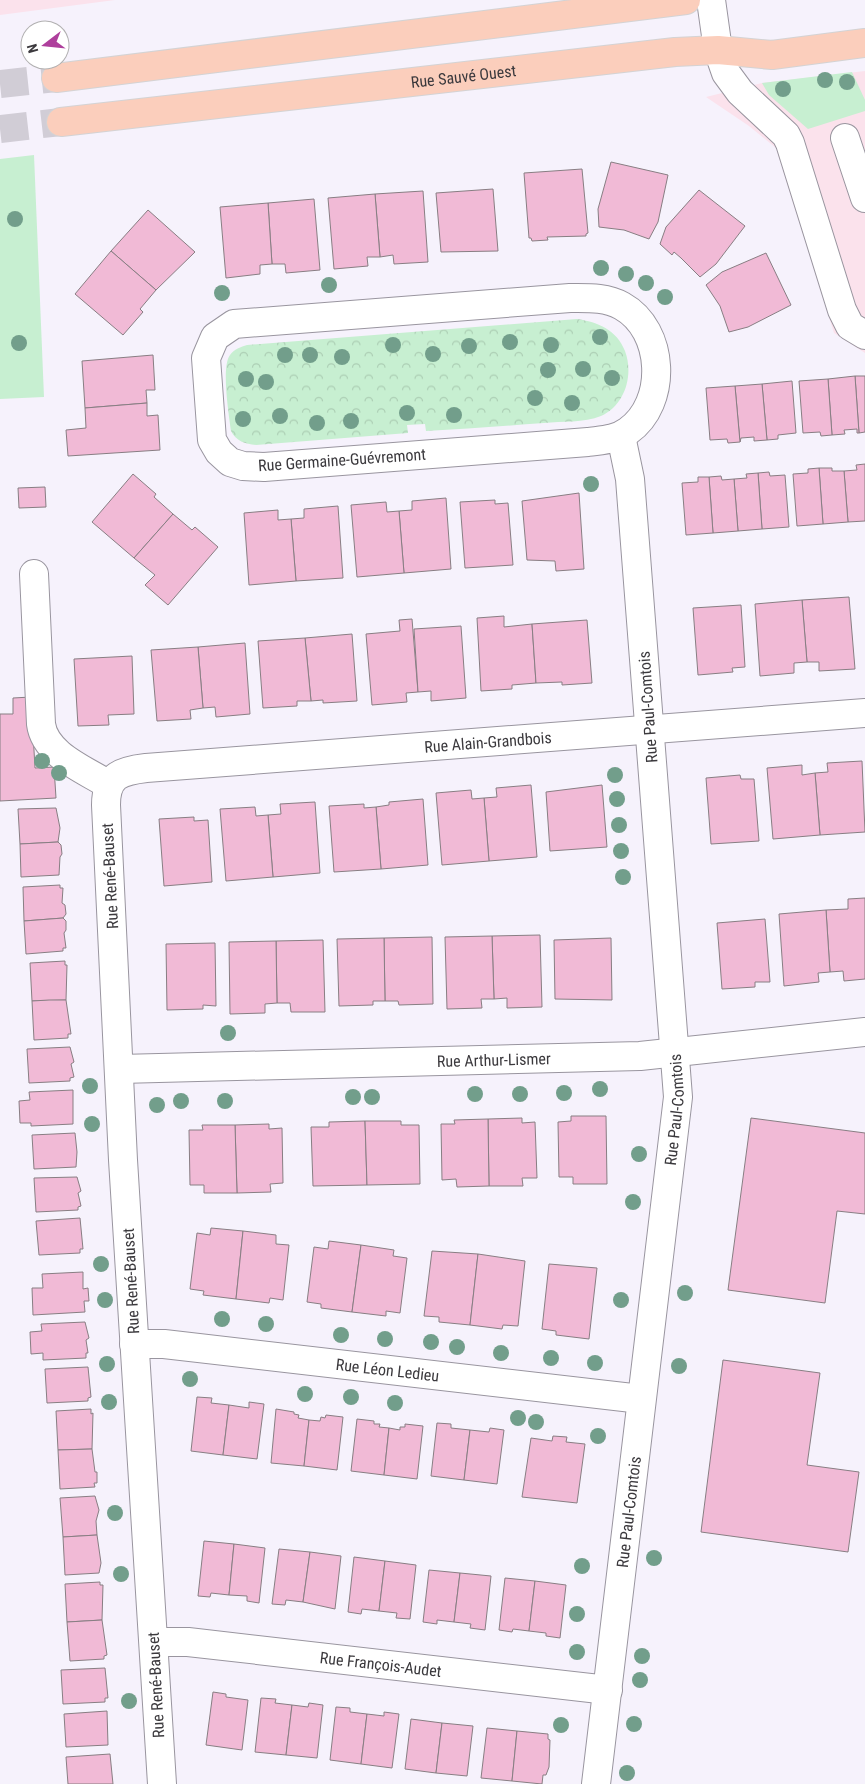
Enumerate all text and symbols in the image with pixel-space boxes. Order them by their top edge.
north arrow [20,20,70,70]
text: N [24,42,41,55]
street label: Rue Sauvé Ouest [410,61,517,92]
street label: Rue Germaine-Guévremont [258,445,427,475]
street label: Rue Paul-Comtois [635,650,661,764]
street label: Rue Alain-Grandbois [424,728,552,756]
street label: Rue René-Bauset [98,822,122,930]
street label: Rue Arthur-Lismer [437,1049,551,1071]
street label: Rue Paul-Comtois [660,1053,688,1167]
street label: Rue René-Bauset [119,1227,143,1335]
street label: Rue Léon Ledieu [335,1354,440,1385]
street label: Rue Paul-Comtois [612,1455,645,1569]
street label: Rue René-Bauset [144,1631,168,1739]
street label: Rue François-Audet [319,1648,443,1680]

